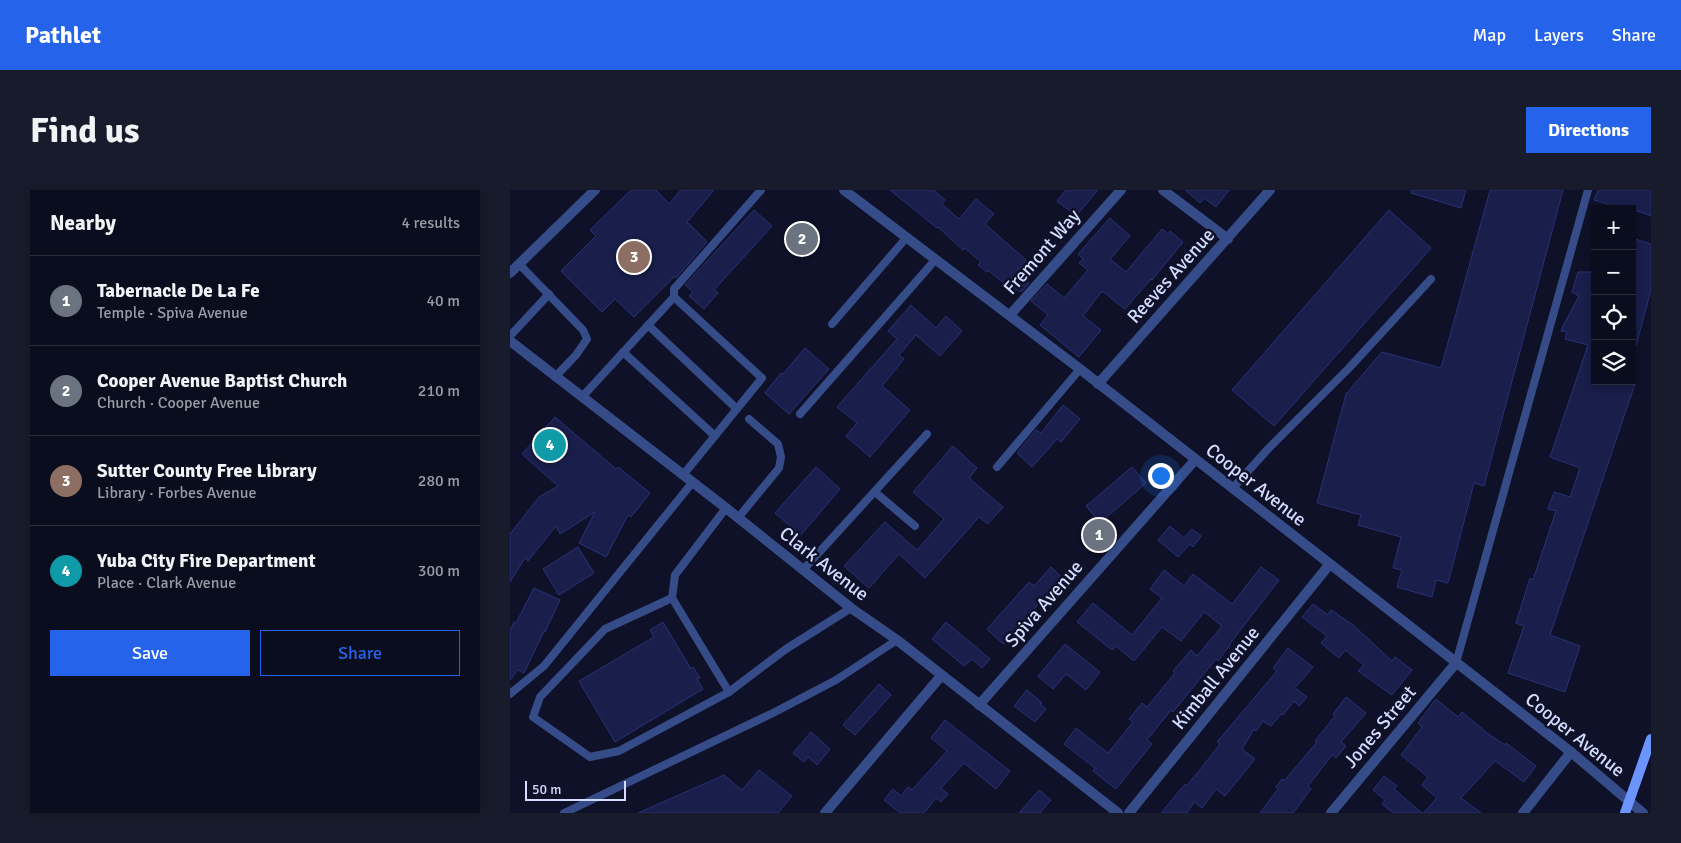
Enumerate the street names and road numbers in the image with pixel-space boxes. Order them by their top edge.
street label: Fremont Way [998,204,1086,300]
street label: Reeves Avenue [1122,223,1220,329]
street label: Cooper Avenue [1201,438,1311,532]
street label: Clark Avenue [775,522,873,606]
street label: Spiva Avenue [1000,556,1088,652]
street label: Kimball Avenue [1167,622,1265,734]
street label: Jones Street [1339,681,1422,773]
street label: Cooper Avenue [1520,688,1630,782]

